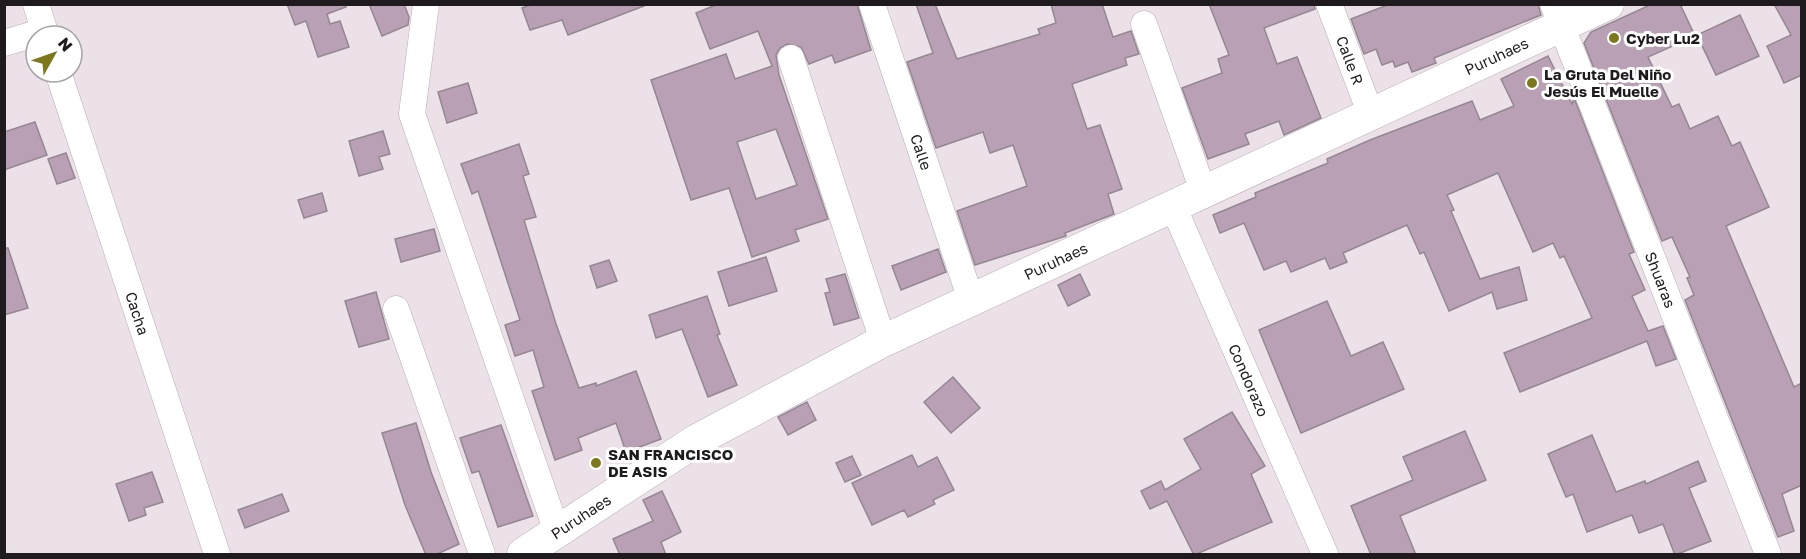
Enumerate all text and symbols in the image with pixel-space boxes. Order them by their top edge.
north arrow [24,24,84,84]
place label: Cyber Lu2 [1626,29,1700,47]
marker: Cyber Lu2 [1607,31,1621,45]
text: N [54,33,77,55]
street label: Calle R [1333,33,1368,87]
street label: Puruhaes [1462,33,1531,78]
place label: La Gruta Del Niño Jesús El Muelle [1544,65,1671,100]
marker: La Gruta Del Niño Jesús El Muelle [1525,76,1539,90]
street label: Calle [907,132,936,173]
street label: Puruhaes [1021,238,1090,283]
street label: Shuaras [1642,249,1680,310]
street label: Cacha [122,289,153,337]
street label: Condorazo [1225,341,1273,419]
place label: SAN FRANCISCO DE ASIS [608,445,733,480]
marker: SAN FRANCISCO DE ASIS [589,456,603,470]
street label: Puruhaes [547,490,614,542]

